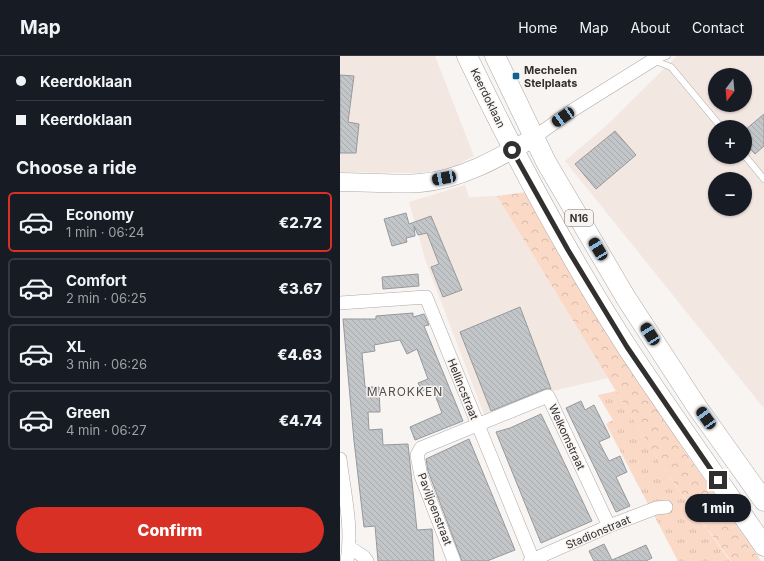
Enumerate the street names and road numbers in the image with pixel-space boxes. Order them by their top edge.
street label: Keerdoklaan [468,66,508,130]
road number: N16 [565,210,593,226]
street label: Hellincstraat [444,356,482,422]
street label: Welkomstraat [546,402,588,472]
street label: Paviljoenstraat [415,471,455,547]
street label: Stadionstraat [564,512,633,552]

